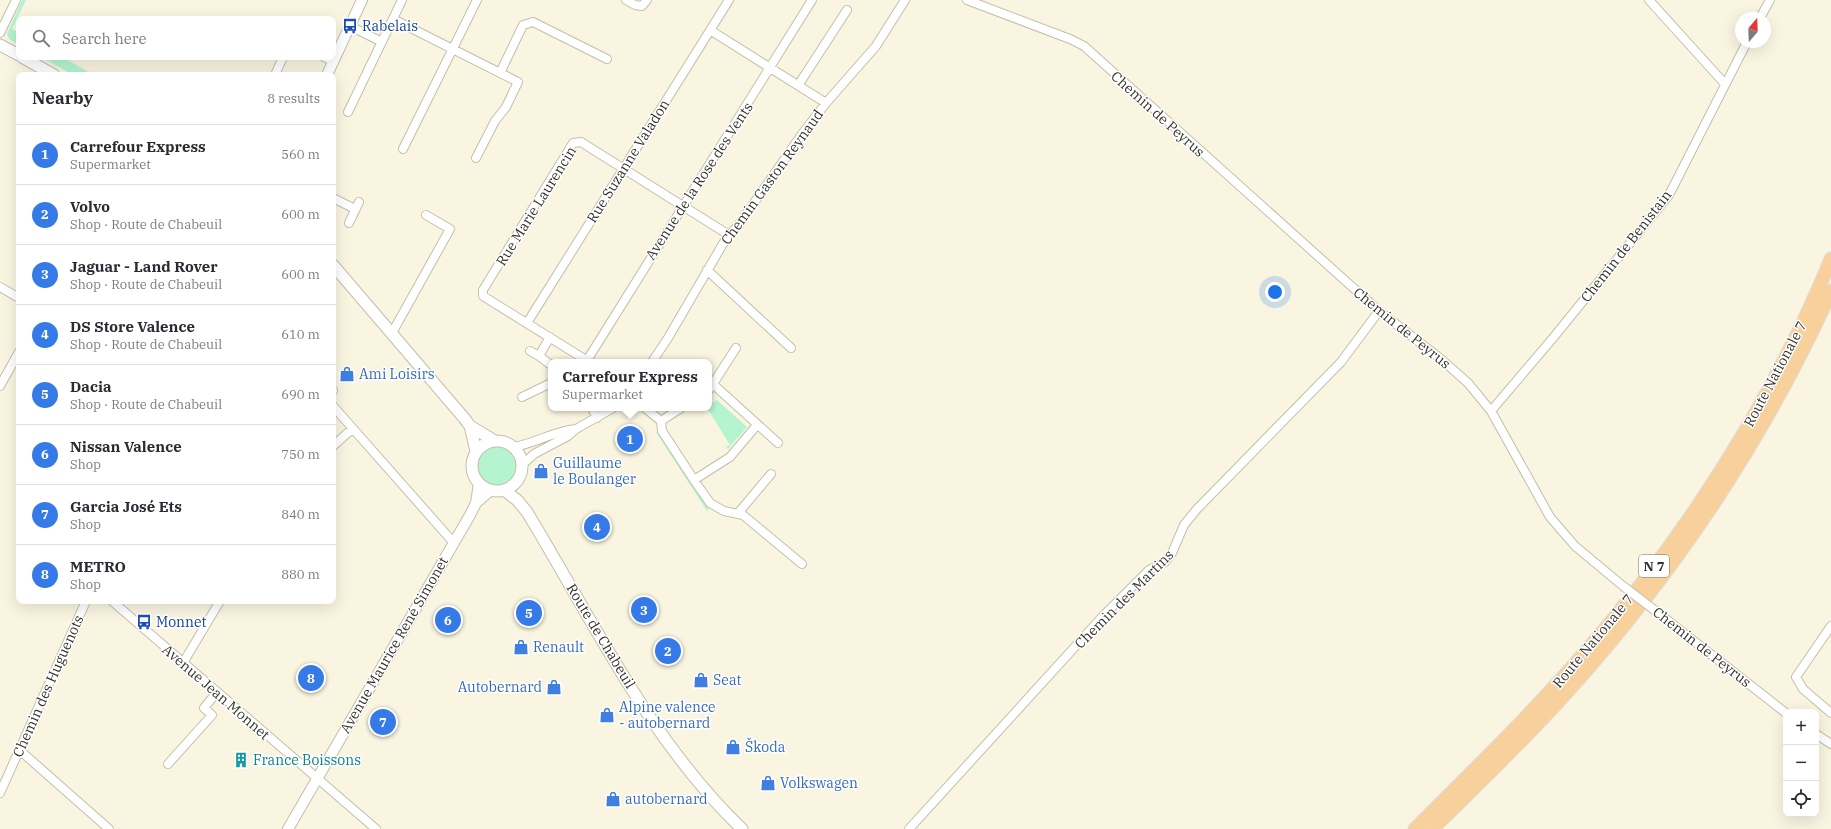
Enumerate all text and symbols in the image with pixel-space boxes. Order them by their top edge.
north arrow [1735,12,1771,48]
search box [16,16,336,60]
bus stop icon: Rabelais [341,17,359,35]
place label: Rabelais [362,17,418,35]
icon: search [30,27,52,49]
text: Search here [62,29,147,48]
street label: Chemin de Peyrus [1107,67,1209,161]
text: Nearby [32,87,93,109]
text: 8 results [267,90,320,107]
street label: Rue Suzanne Valadon [583,96,673,226]
street label: Avenue de la Rose des Vents [641,99,757,263]
street label: Chemin Gaston Reynaud [717,105,827,248]
text: Carrefour Express [70,137,206,156]
street label: Rue Marie Laurencin [492,143,580,269]
text: 1 [41,146,49,163]
text: 560 m [281,146,320,163]
text: Supermarket [70,156,151,173]
street label: Chemin de Benistain [1577,186,1675,306]
text: Volvo [70,197,110,216]
text: 2 [41,206,49,223]
text: 600 m [281,206,320,223]
text: Shop · Route de Chabeuil [70,216,222,233]
text: Jaguar - Land Rover [70,257,218,276]
text: 3 [41,266,49,283]
text: 600 m [281,266,320,283]
text: Shop · Route de Chabeuil [70,276,222,293]
your location [1265,282,1285,302]
street label: Chemin de Peyrus [1350,283,1454,373]
text: DS Store Valence [70,317,195,336]
street label: Route Nationale 7 [1740,318,1810,430]
text: 4 [41,326,49,343]
text: 610 m [281,326,320,343]
text: Shop · Route de Chabeuil [70,336,222,353]
popup [548,359,712,411]
shop icon: Ami Loisirs [338,365,356,383]
place label: Ami Loisirs [359,365,435,383]
text: Carrefour Express [562,367,698,386]
text: Dacia [70,377,112,396]
text: 5 [41,386,49,403]
text: 690 m [281,386,320,403]
text: Supermarket [562,386,643,403]
text: Shop · Route de Chabeuil [70,396,222,413]
pin: 1 [617,424,643,454]
text: Nissan Valence [70,437,182,456]
text: 6 [41,446,49,463]
text: 750 m [281,446,320,463]
place label: Guillaume le Boulanger [553,454,637,488]
text: Shop [70,456,101,473]
shop icon: Guillaume le Boulanger [532,462,550,480]
text: Garcia José Ets [70,497,182,516]
text: 7 [41,506,49,523]
text: 840 m [281,506,320,523]
pin: 4 [584,512,610,542]
text: Shop [70,516,101,533]
street label: Chemin des Martins [1071,546,1177,652]
street label: Avenue Maurice René Simonet [336,553,452,737]
road number: N 7 [1639,555,1669,577]
text: METRO [70,557,126,576]
text: 8 [41,566,49,583]
text: 880 m [281,566,320,583]
text: Shop [70,576,101,593]
street label: Route de Chabeuil [563,580,639,692]
street label: Route Nationale 7 [1549,590,1637,692]
pin: 3 [631,595,657,625]
pin: 5 [516,598,542,628]
street label: Chemin de Peyrus [1649,603,1755,691]
pin: 6 [435,605,461,635]
street label: Chemin des Huguenots [9,612,87,760]
bus stop icon: Monnet [135,613,153,631]
place label: Monnet [156,613,206,631]
pin: 2 [655,636,681,666]
shop icon: Renault [512,638,530,656]
place label: Renault [533,638,584,656]
street label: Avenue Jean Monnet [159,640,274,744]
pin: 8 [298,663,324,693]
shop icon: Seat [692,671,710,689]
place label: Seat [713,671,741,689]
place label: Autobernard [458,678,542,696]
shop icon: Autobernard [545,678,563,696]
place label: Alpine valence - autobernard [619,698,716,732]
shop icon: Alpine valence - autobernard [598,706,616,724]
pin: 7 [370,707,396,737]
map controls [1783,709,1819,817]
button: + [1783,709,1819,745]
place label: Škoda [745,737,786,756]
shop icon: Škoda [724,738,742,756]
button: − [1783,745,1819,781]
building icon: France Boissons [232,751,250,769]
place label: France Boissons [253,751,361,769]
shop icon: Volkswagen [759,774,777,792]
place label: Volkswagen [780,774,858,792]
button: locate [1783,781,1819,817]
shop icon: autobernard [604,790,622,808]
place label: autobernard [625,790,708,808]

